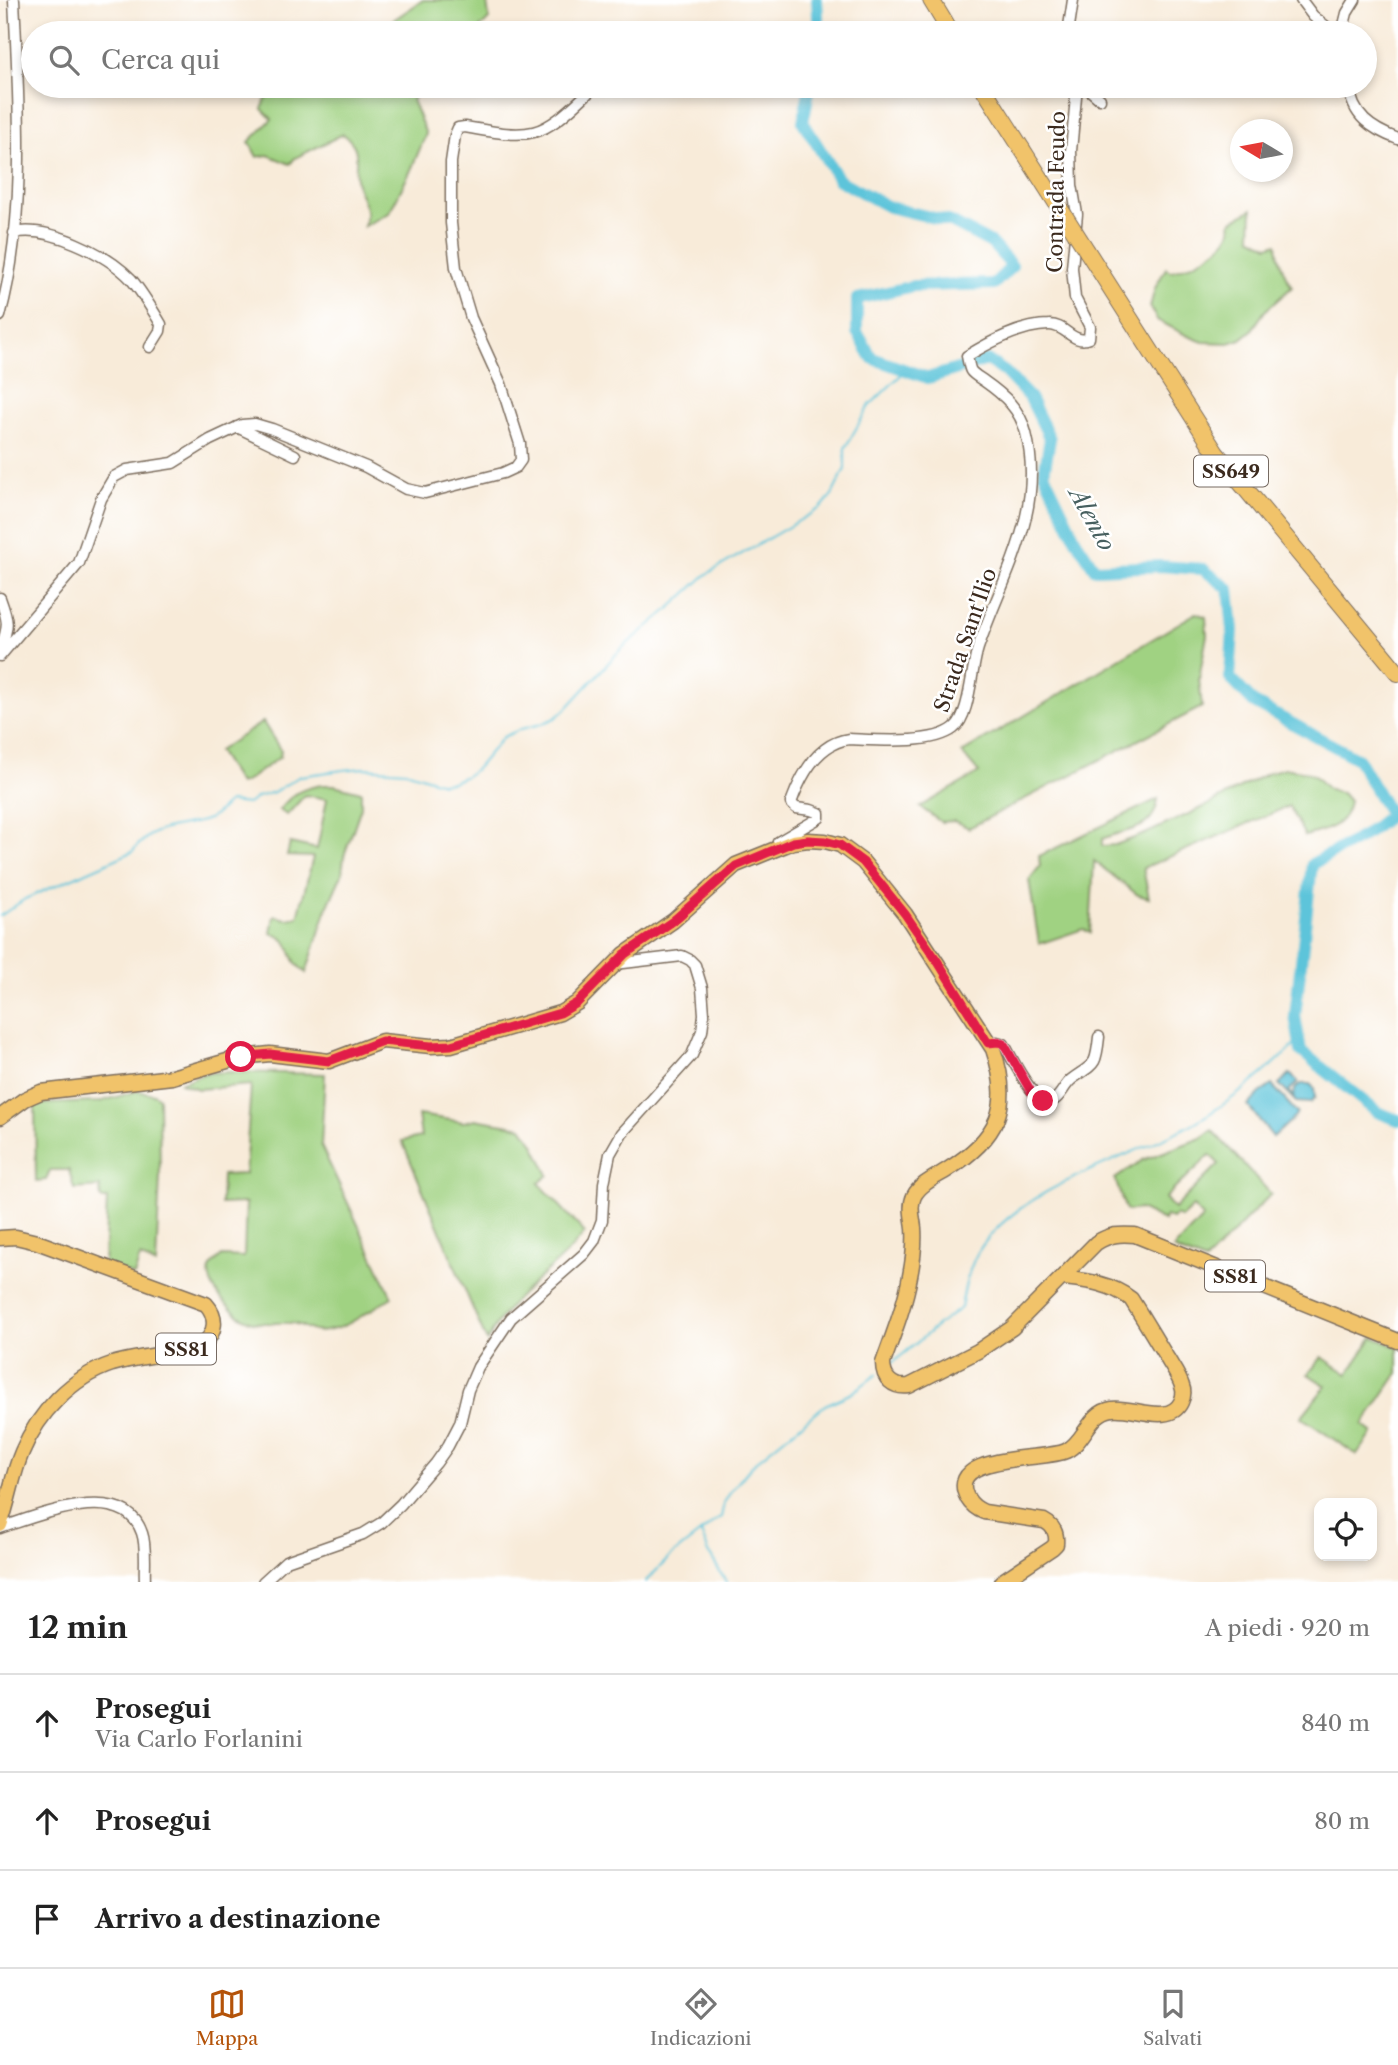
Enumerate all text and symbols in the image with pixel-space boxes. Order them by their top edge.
search box [21,21,1377,98]
icon: search [45,41,83,79]
text: Cerca qui [101,44,220,76]
street label: Contrada Feudo [1042,111,1070,273]
north arrow [1230,119,1293,182]
road number: SS649 [1194,456,1268,486]
water label: Alento [1062,480,1121,556]
street label: Strada Sant'Ilio [929,564,1001,716]
route start [225,1041,256,1072]
route end [1027,1085,1058,1116]
road number: SS81 [1205,1260,1265,1292]
road number: SS81 [156,1334,216,1364]
map controls [1314,1498,1377,1561]
button: locate [1314,1498,1377,1561]
text: 12 min [28,1609,128,1646]
text: A piedi · 920 m [1205,1614,1370,1642]
text: Prosegui [95,1693,211,1725]
icon: ahead [28,1704,66,1742]
text: 840 m [1301,1709,1370,1737]
text: Via Carlo Forlanini [95,1725,303,1753]
icon: ahead [28,1802,66,1840]
text: Prosegui [95,1805,211,1837]
text: 80 m [1314,1807,1370,1835]
icon: arrive [28,1900,66,1938]
text: Arrivo a destinazione [95,1903,381,1935]
tab: Mappa [196,1985,258,2050]
tab: Indicazioni [650,1985,751,2050]
tab: Salvati [1143,1985,1202,2050]

